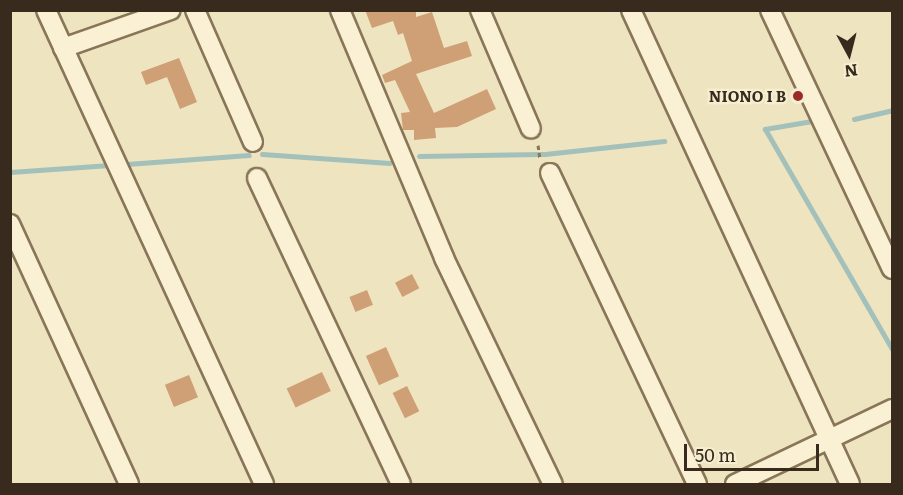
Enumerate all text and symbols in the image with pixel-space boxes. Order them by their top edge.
north arrow [819,24,879,84]
text: N [843,59,859,85]
place label: NIONO I B [709,87,786,105]
marker: NIONO I B [791,89,805,103]
scale bar [687,432,822,470]
text: 50 m [695,441,736,468]

